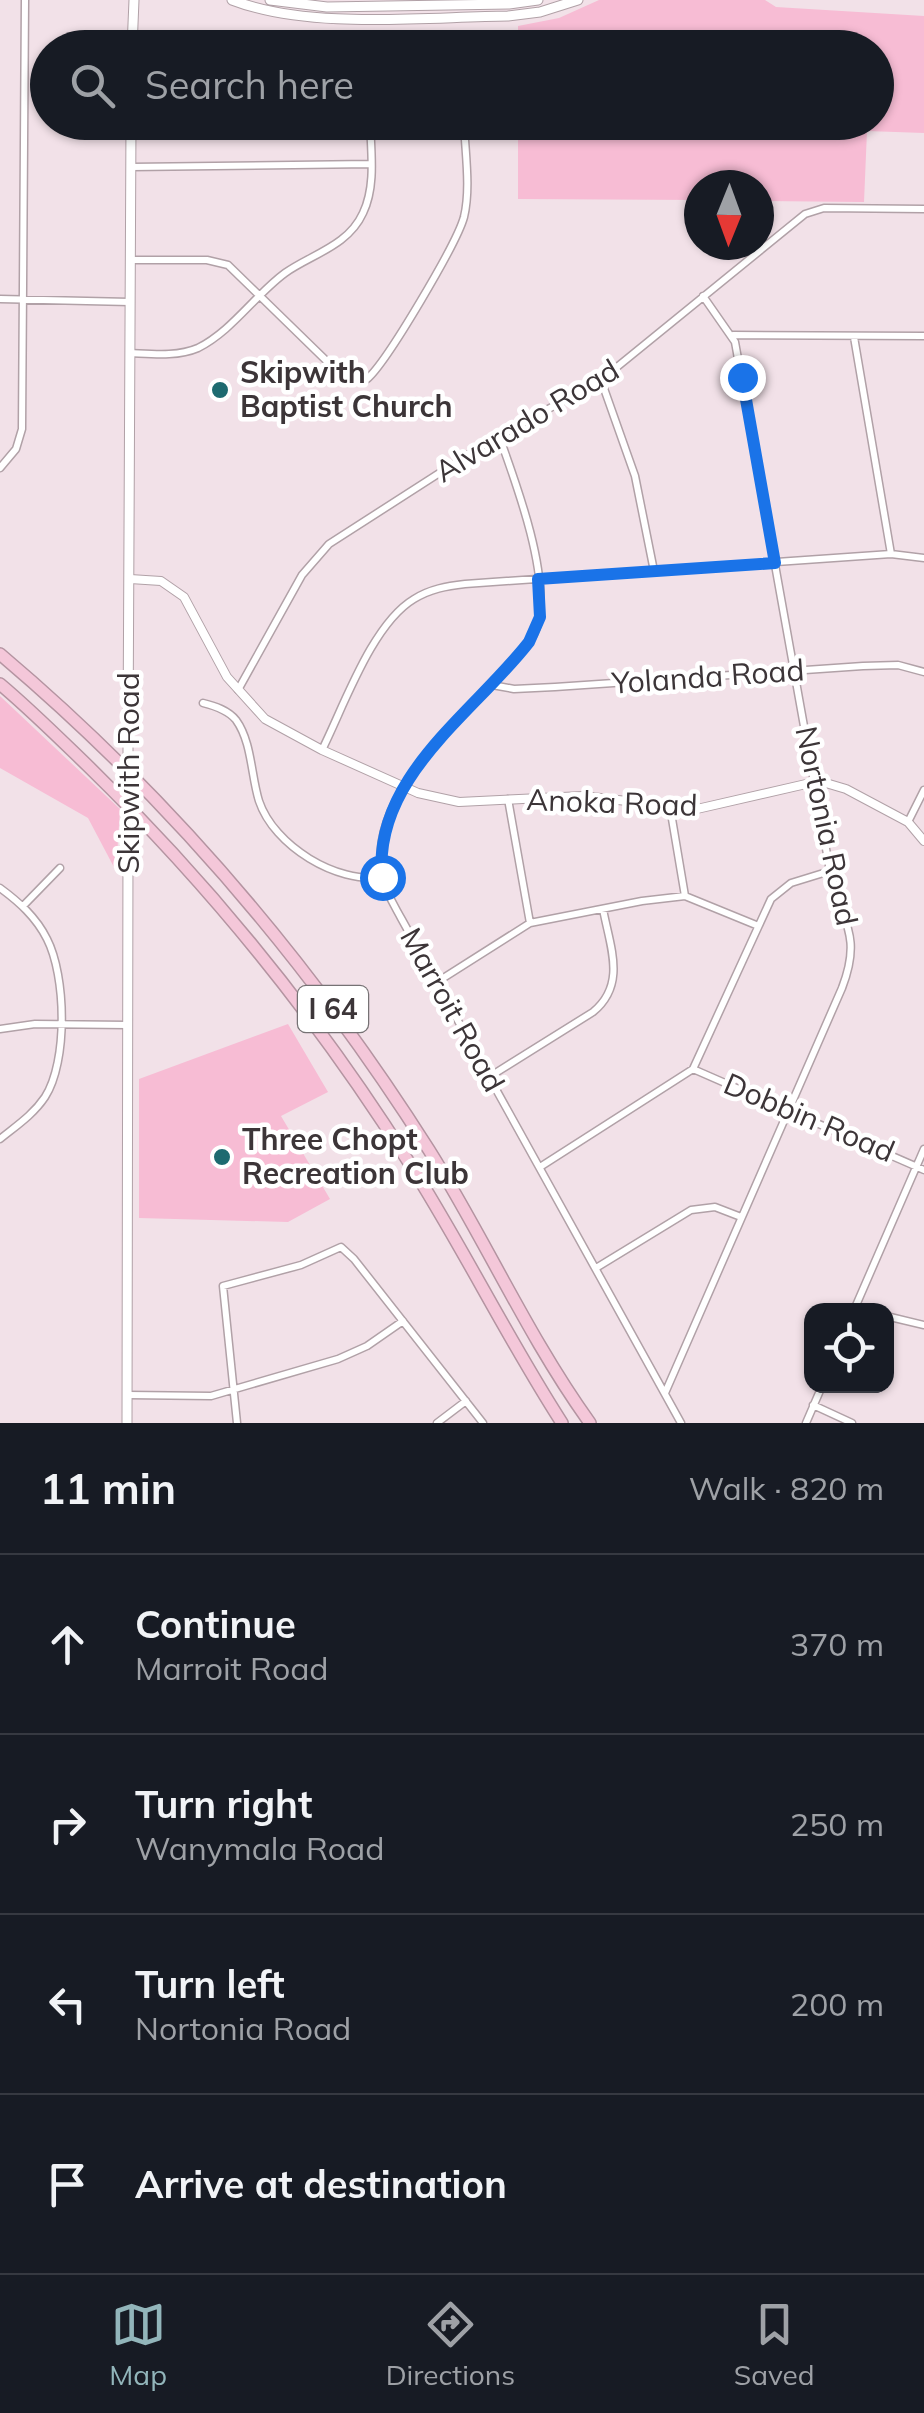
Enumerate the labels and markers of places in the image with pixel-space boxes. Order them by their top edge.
place label: Skipwith Baptist Church [240,353,453,425]
marker: Skipwith Baptist Church [209,379,231,401]
place label: Three Chopt Recreation Club [242,1120,469,1192]
marker: Three Chopt Recreation Club [211,1146,233,1168]

